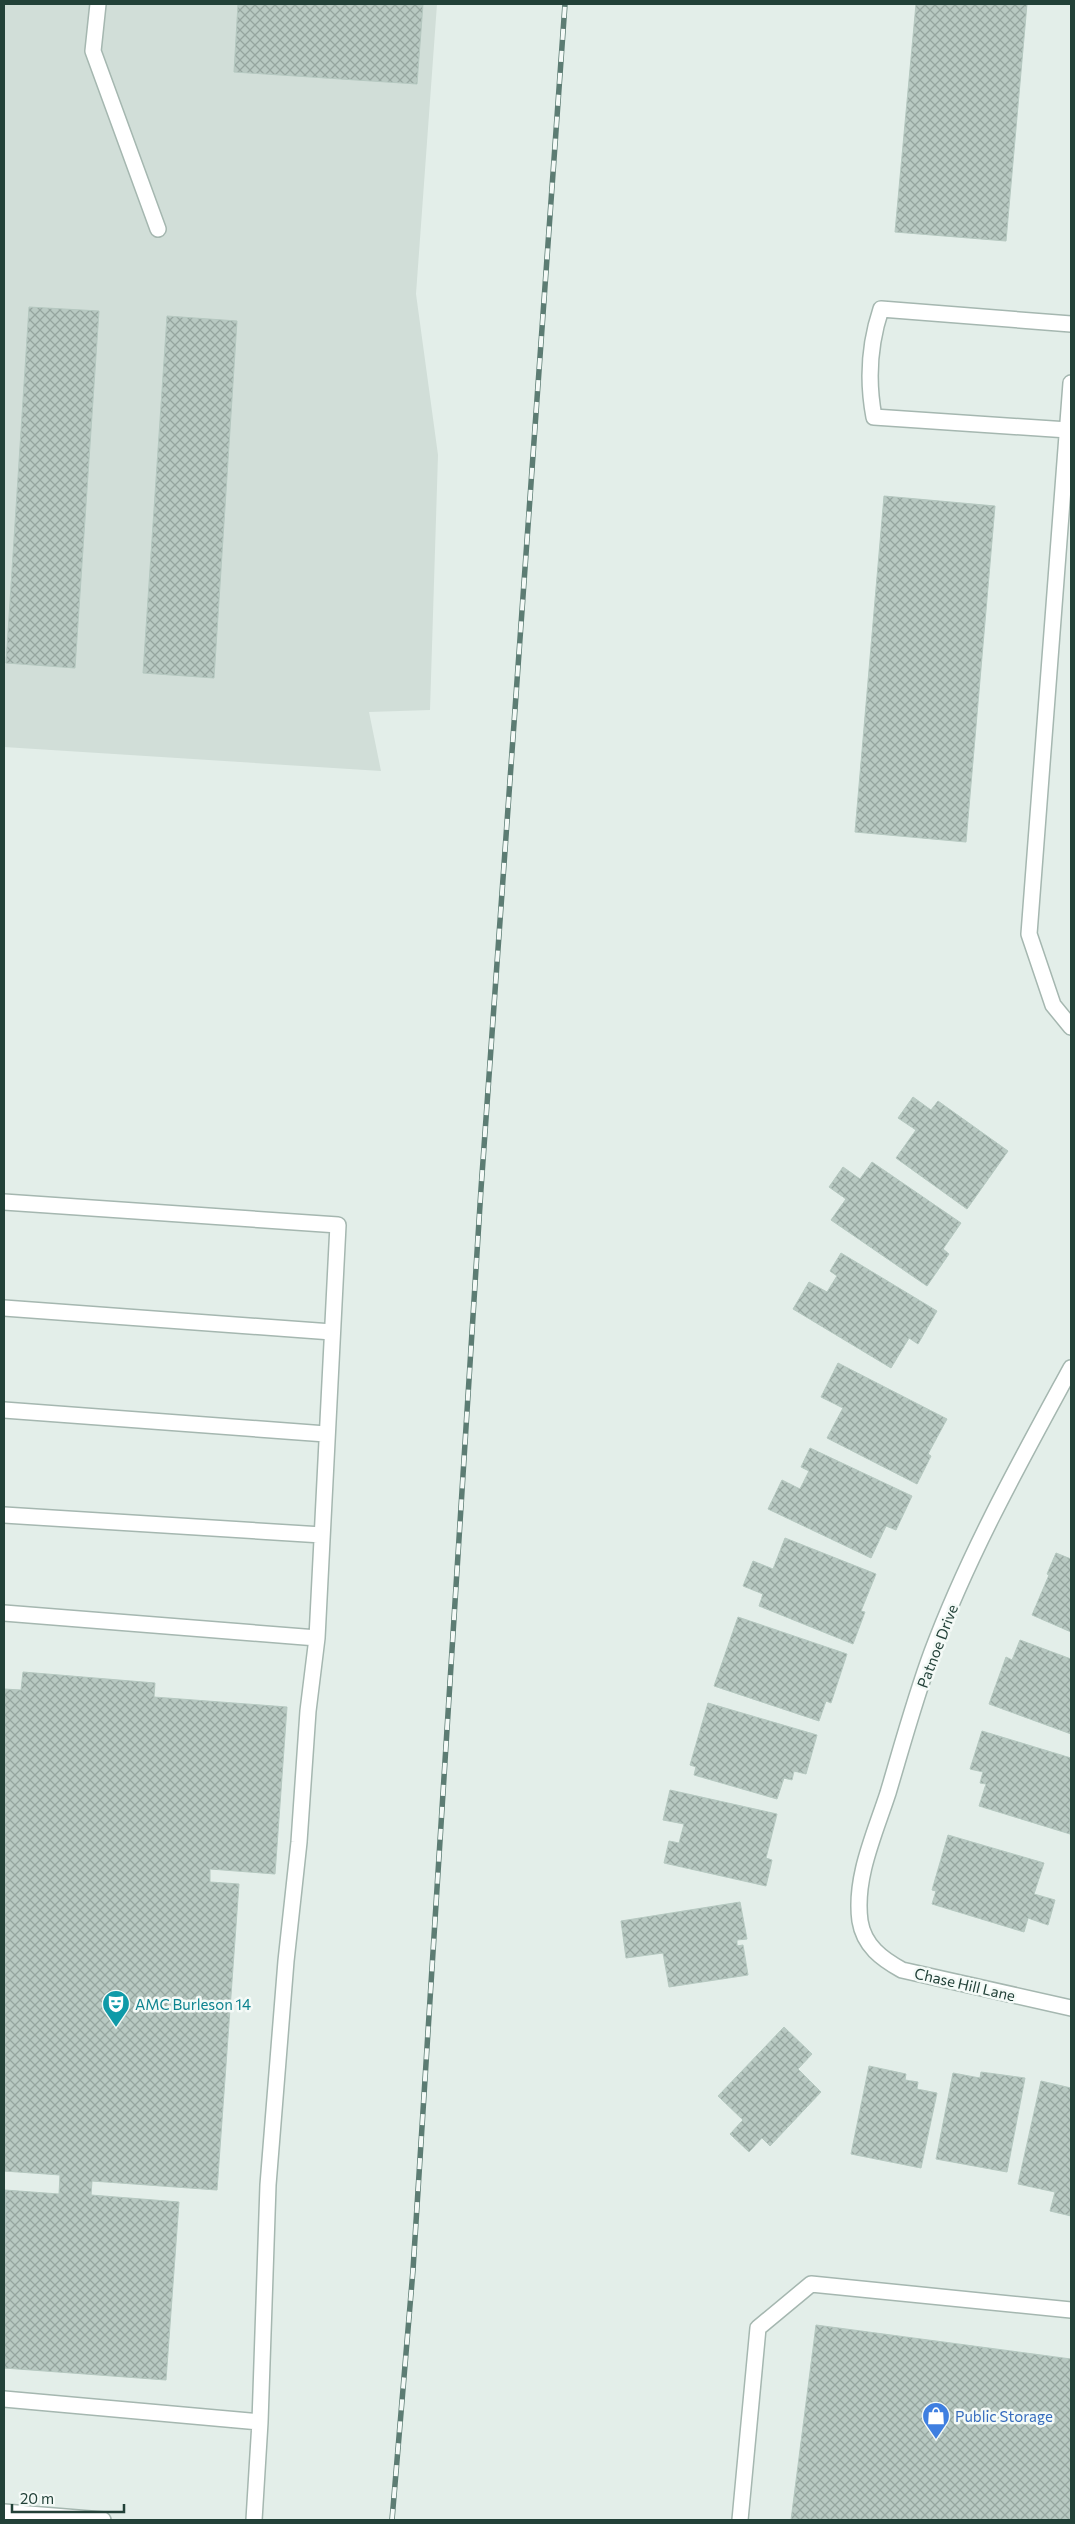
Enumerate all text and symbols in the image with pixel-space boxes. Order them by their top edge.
street label: Patnoe Drive [913,1602,961,1690]
street label: Chase Hill Lane [913,1964,1017,2004]
theatre icon: AMC Burleson 14 [101,1989,131,2028]
place label: AMC Burleson 14 [135,1995,251,2013]
shop icon: Public Storage [921,2401,951,2440]
place label: Public Storage [955,2407,1053,2425]
scale bar [12,2482,125,2514]
text: 20 m [20,2489,54,2507]

